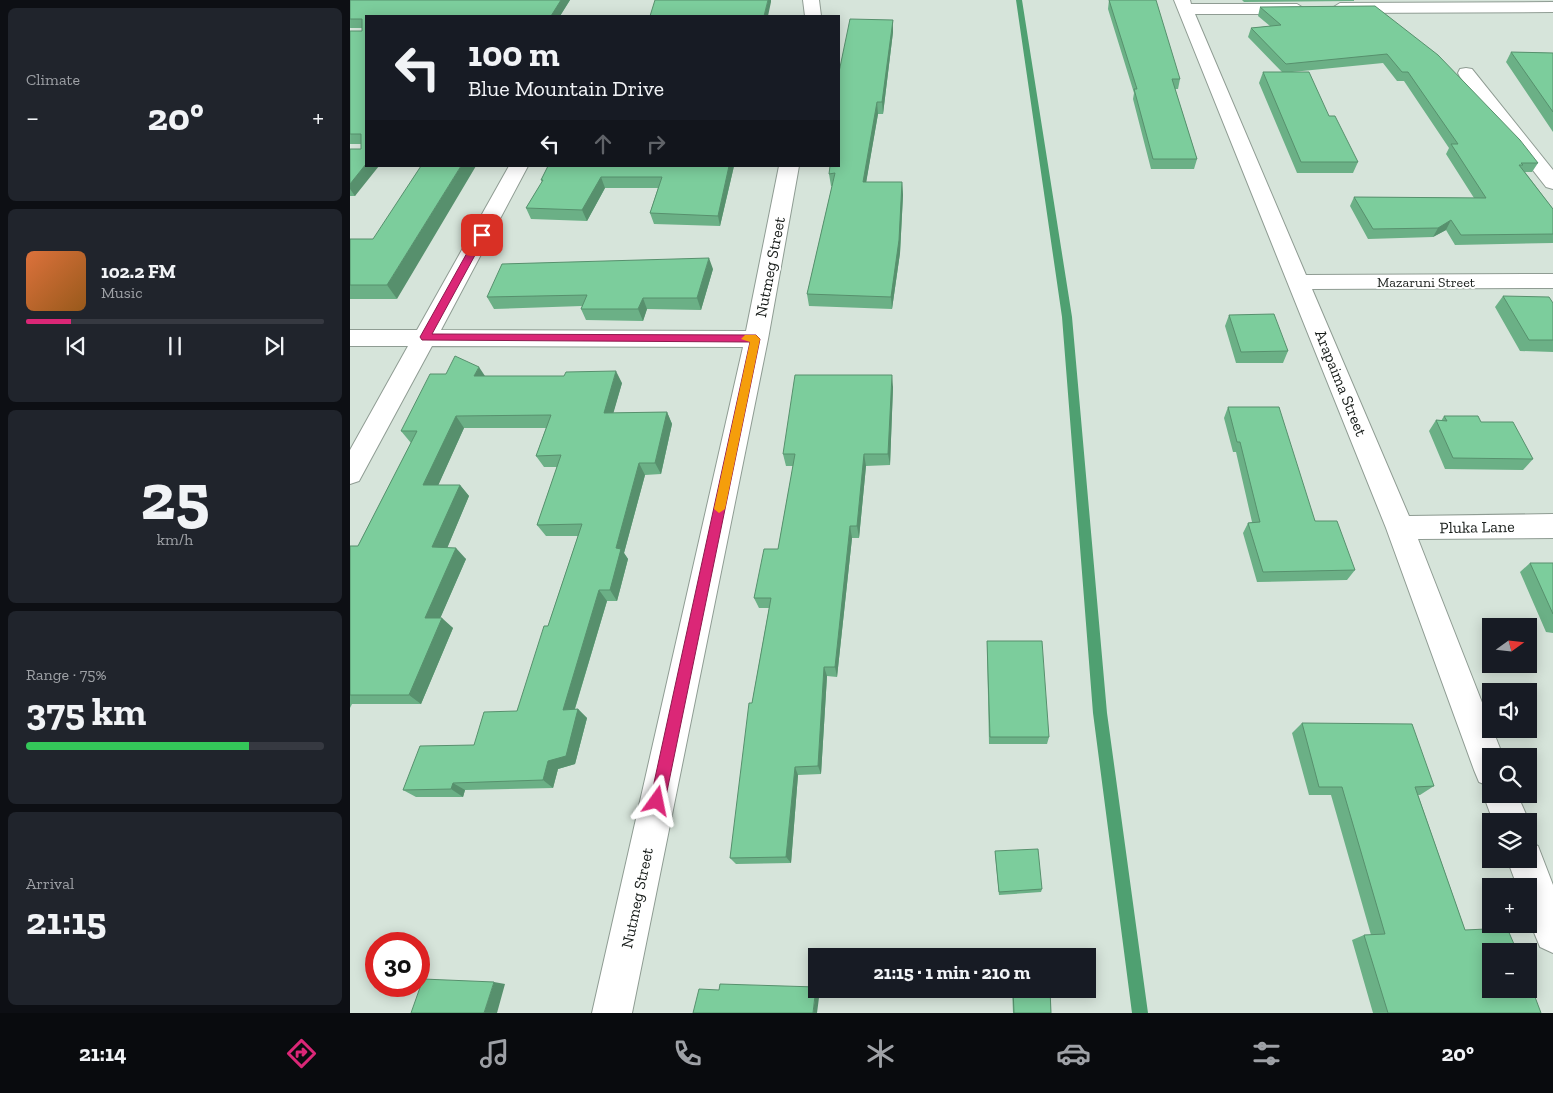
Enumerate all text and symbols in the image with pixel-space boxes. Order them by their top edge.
text: 100 m [468,33,560,75]
icon: left [385,35,450,100]
text: Climate [26,70,80,89]
text: Blue Mountain Drive [468,75,664,102]
text: 20° [148,94,204,140]
text: − [26,101,39,134]
text: + [312,101,324,134]
icon: left [536,130,564,158]
icon: ahead [589,130,617,158]
icon: right [642,130,670,158]
pin [461,214,503,256]
street label: Nutmeg Street [751,215,789,319]
icon: arrive [468,221,496,249]
text: 102.2 FM [101,260,176,283]
street label: Mazaruni Street [1377,274,1476,291]
text: Music [101,283,143,302]
street label: Arapaima Street [1311,327,1371,439]
icon: previous [62,332,90,360]
icon: pause [161,332,189,360]
icon: next [260,332,288,360]
text: 25 [141,458,209,536]
street label: Pluka Lane [1439,517,1515,537]
text: km/h [157,530,193,549]
north arrow [1482,618,1538,672]
map controls [1482,618,1537,998]
text: Range · 75% [26,665,107,684]
button: sound [1482,683,1537,738]
text: 375 km [26,689,146,735]
button: search [1482,748,1537,803]
position arrow [630,774,682,826]
button: layers [1482,813,1537,868]
street label: Nutmeg Street [617,846,657,950]
text: Arrival [26,874,74,893]
button: + [1482,878,1537,933]
text: 21:15 [26,898,106,944]
speed limit sign: 30 [365,932,430,997]
button: − [1482,943,1537,998]
text: 21:15 · 1 min · 210 m [874,961,1030,984]
icon: directions [284,1036,319,1071]
icon: music [477,1036,512,1071]
icon: phone [670,1036,705,1071]
icon: climate [863,1036,898,1071]
icon: car [1056,1036,1091,1071]
icon: filters [1249,1036,1284,1071]
text: 21:14 [79,1040,127,1067]
text: 20° [1442,1040,1474,1067]

